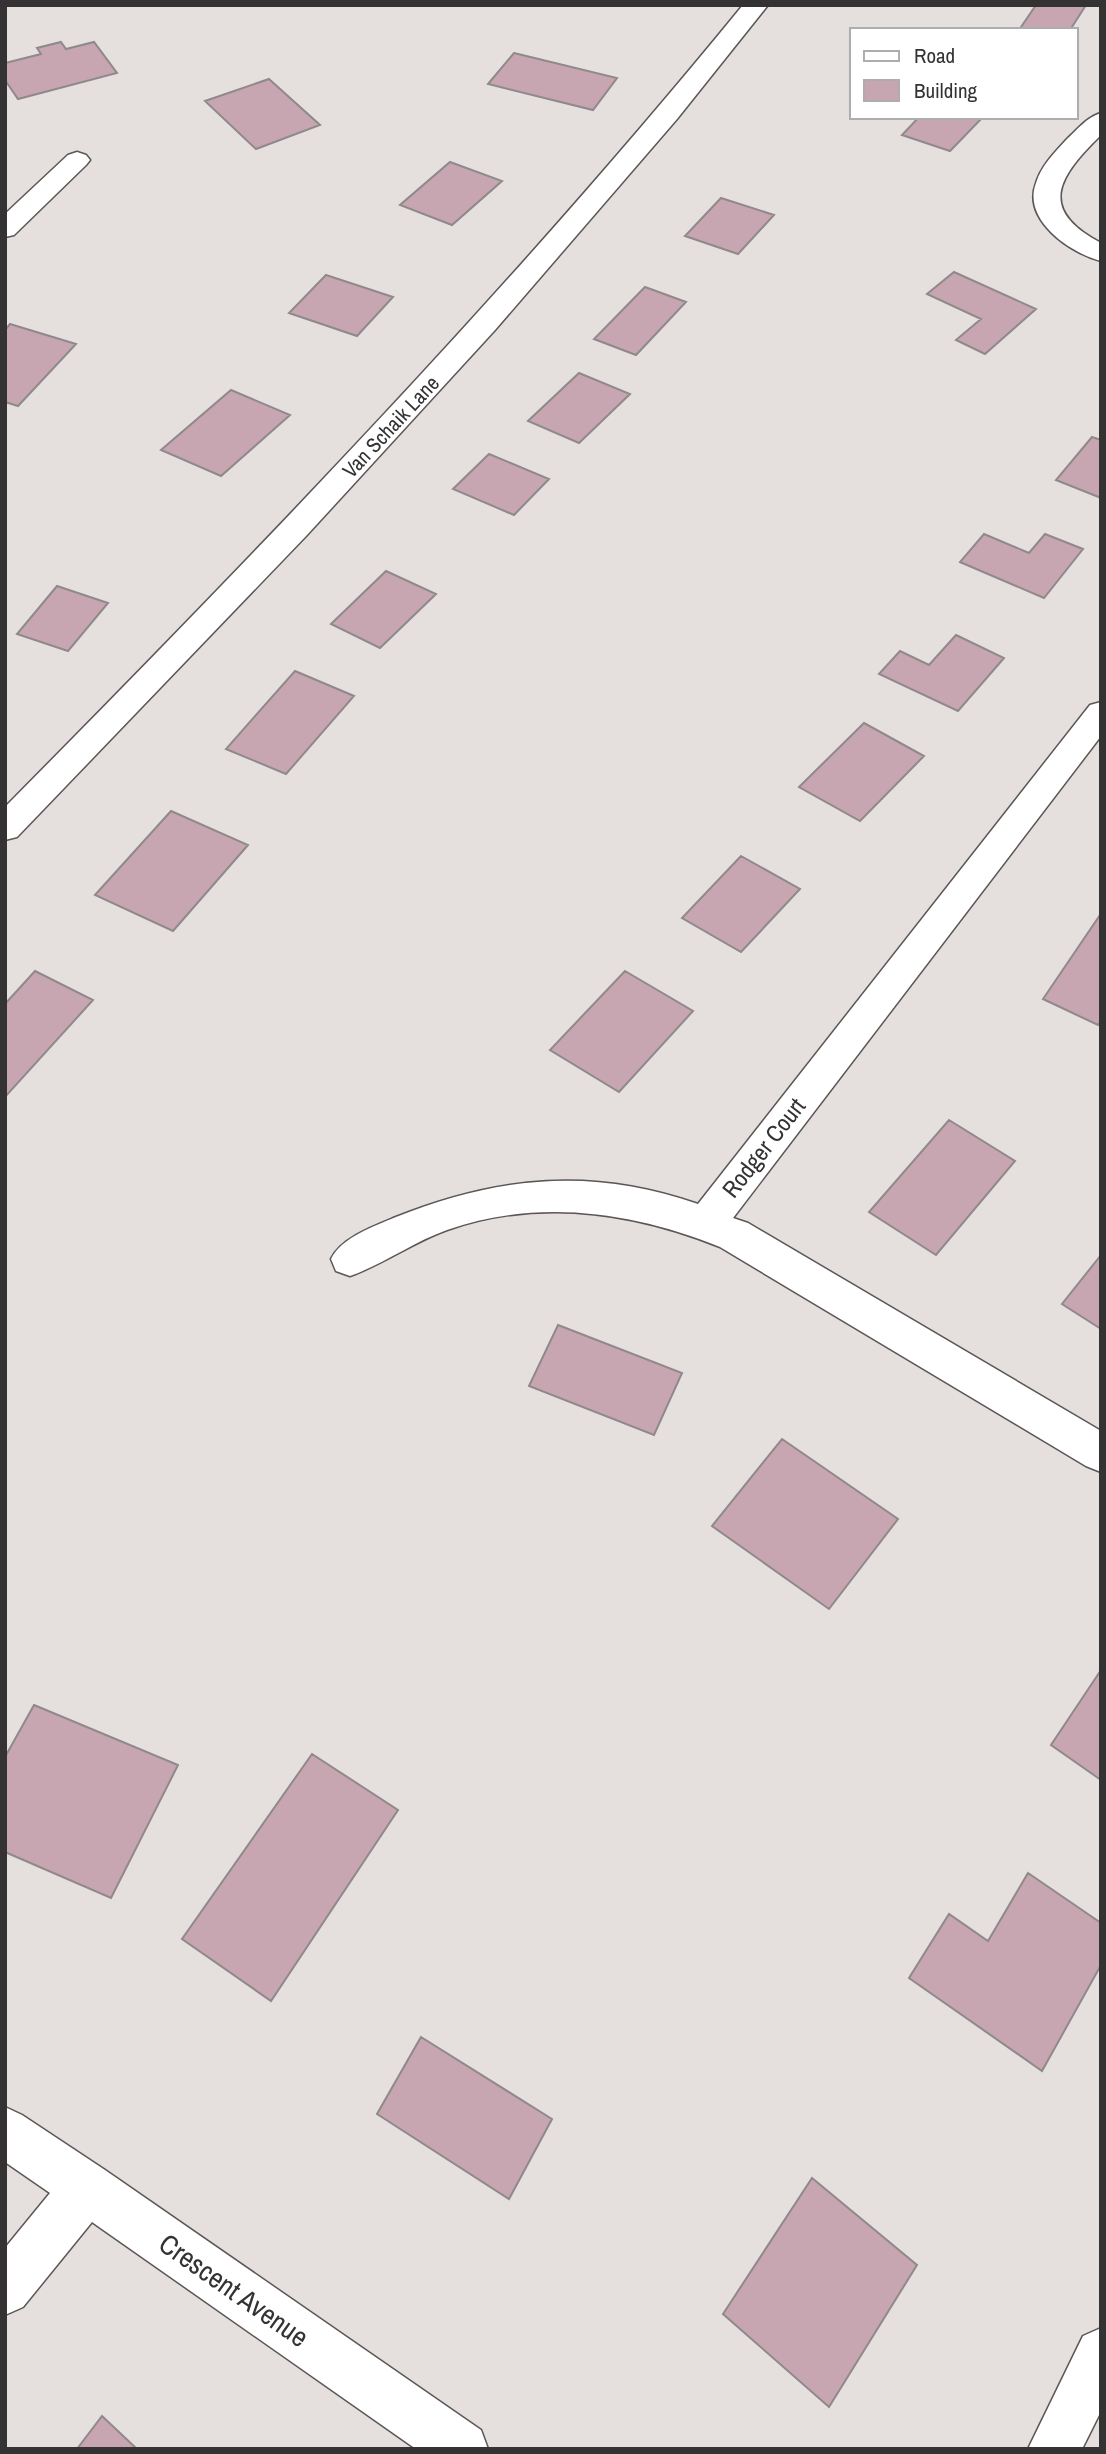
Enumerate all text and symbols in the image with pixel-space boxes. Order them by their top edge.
legend [850,28,1078,119]
text: Road [914,41,955,70]
text: Building [914,76,978,105]
street label: Van Schaik Lane [336,369,446,484]
street label: Rodger Court [714,1091,813,1204]
street label: Crescent Avenue [152,2224,316,2356]

